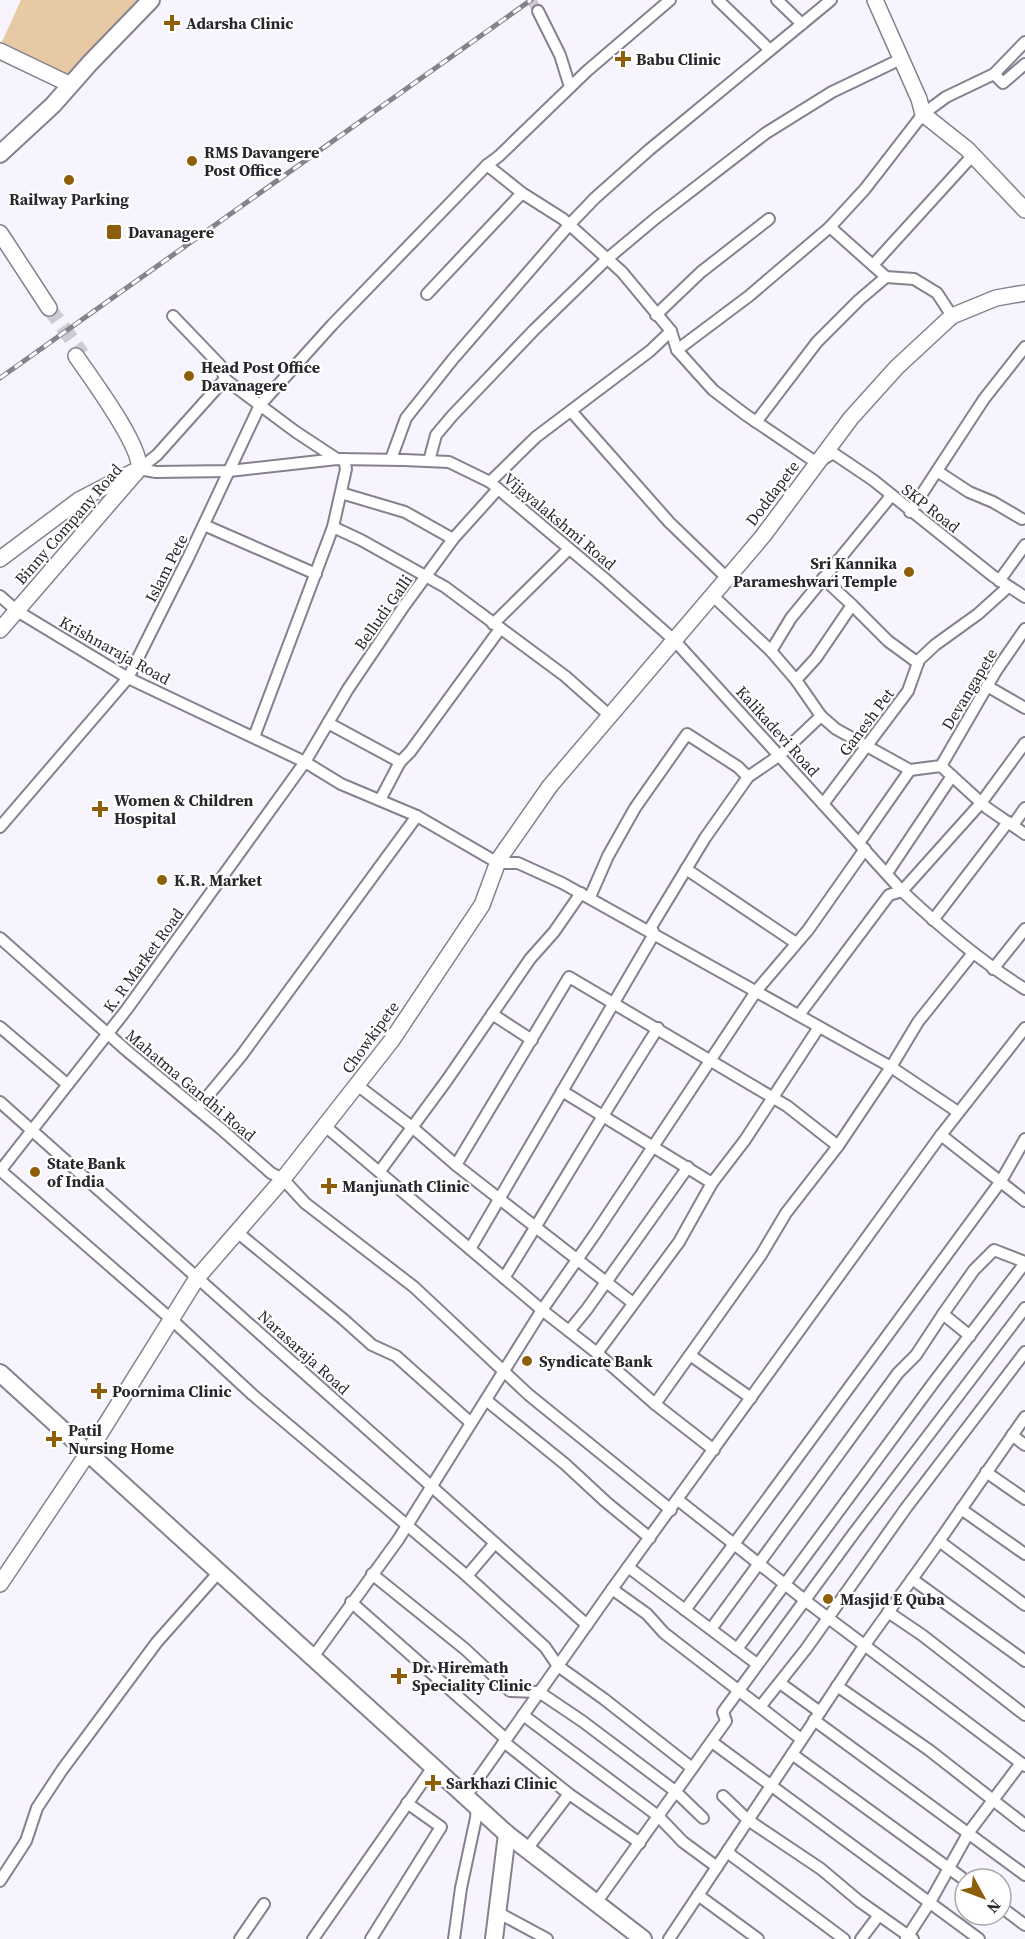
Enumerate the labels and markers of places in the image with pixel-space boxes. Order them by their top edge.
place label: Adarsha Clinic [186,12,294,34]
marker: Adarsha Clinic [163,14,181,32]
place label: Babu Clinic [636,48,721,70]
marker: Babu Clinic [614,50,632,68]
place label: RMS Davangere Post Office [204,141,319,181]
marker: RMS Davangere Post Office [185,154,199,168]
marker: Railway Parking [62,173,76,187]
place label: Railway Parking [9,188,129,210]
place label: Davanagere [128,221,214,243]
marker: Davanagere [105,223,123,241]
place label: Head Post Office Davanagere [201,356,320,396]
marker: Head Post Office Davanagere [182,369,196,383]
place label: Sri Kannika Parameshwari Temple [733,552,897,592]
marker: Sri Kannika Parameshwari Temple [902,565,916,579]
place label: Women & Children Hospital [114,789,254,829]
marker: Women & Children Hospital [91,800,109,818]
place label: K.R. Market [174,869,262,891]
marker: K.R. Market [155,873,169,887]
place label: State Bank of India [47,1152,126,1192]
marker: State Bank of India [28,1165,42,1179]
place label: Manjunath Clinic [342,1175,470,1197]
marker: Manjunath Clinic [320,1177,338,1195]
place label: Syndicate Bank [539,1350,653,1372]
marker: Syndicate Bank [520,1354,534,1368]
place label: Poornima Clinic [112,1380,232,1402]
marker: Poornima Clinic [90,1382,108,1400]
place label: Patil Nursing Home [68,1419,174,1459]
marker: Patil Nursing Home [45,1430,63,1448]
place label: Masjid E Quba [840,1588,945,1610]
marker: Masjid E Quba [821,1592,835,1606]
place label: Dr. Hiremath Speciality Clinic [412,1656,532,1696]
marker: Dr. Hiremath Speciality Clinic [390,1667,408,1685]
place label: Sarkhazi Clinic [446,1772,557,1794]
marker: Sarkhazi Clinic [424,1774,442,1792]

